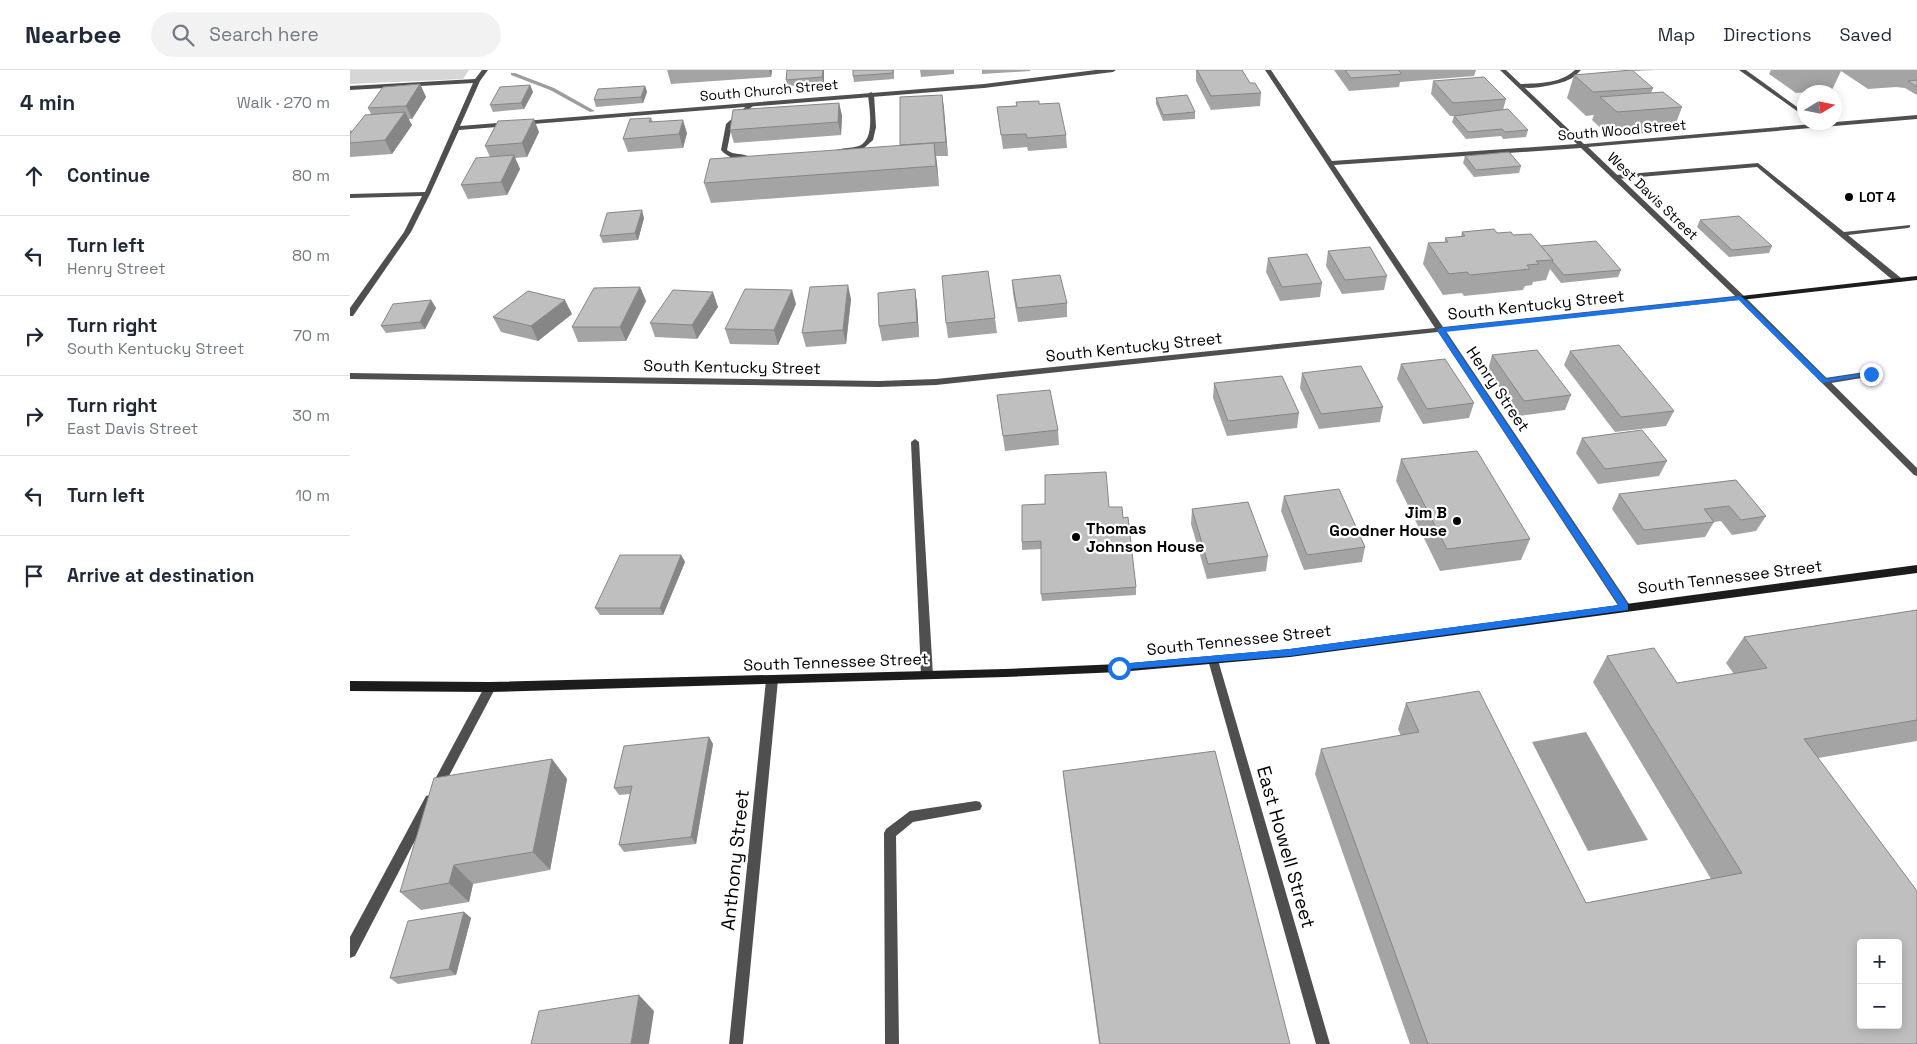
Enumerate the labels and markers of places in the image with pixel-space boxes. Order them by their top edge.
place label: LOT 4 [1859,188,1896,206]
marker: LOT 4 [1843,191,1855,203]
place label: Jim B Goodner House [1329,502,1447,541]
marker: Jim B Goodner House [1451,515,1463,527]
place label: Thomas Johnson House [1086,518,1205,557]
marker: Thomas Johnson House [1070,531,1082,543]

